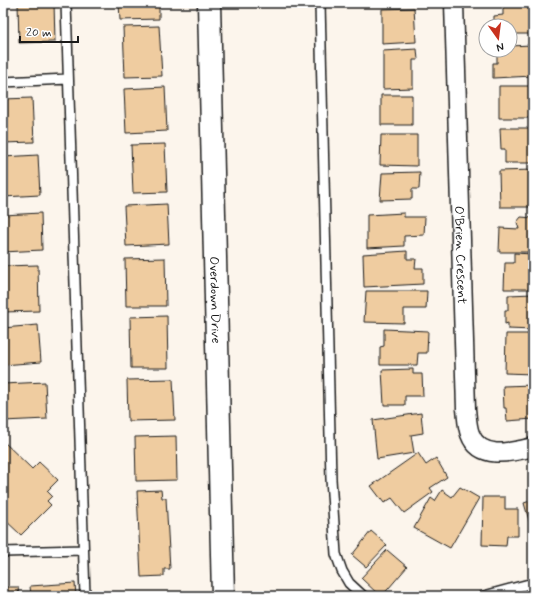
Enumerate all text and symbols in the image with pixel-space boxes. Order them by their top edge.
scale bar [20,18,78,44]
north arrow [478,18,518,58]
text: 20 m [26,25,52,41]
text: N [495,39,505,54]
street label: O'Brien Crescent [450,206,470,304]
street label: Overdown Drive [205,256,224,344]

